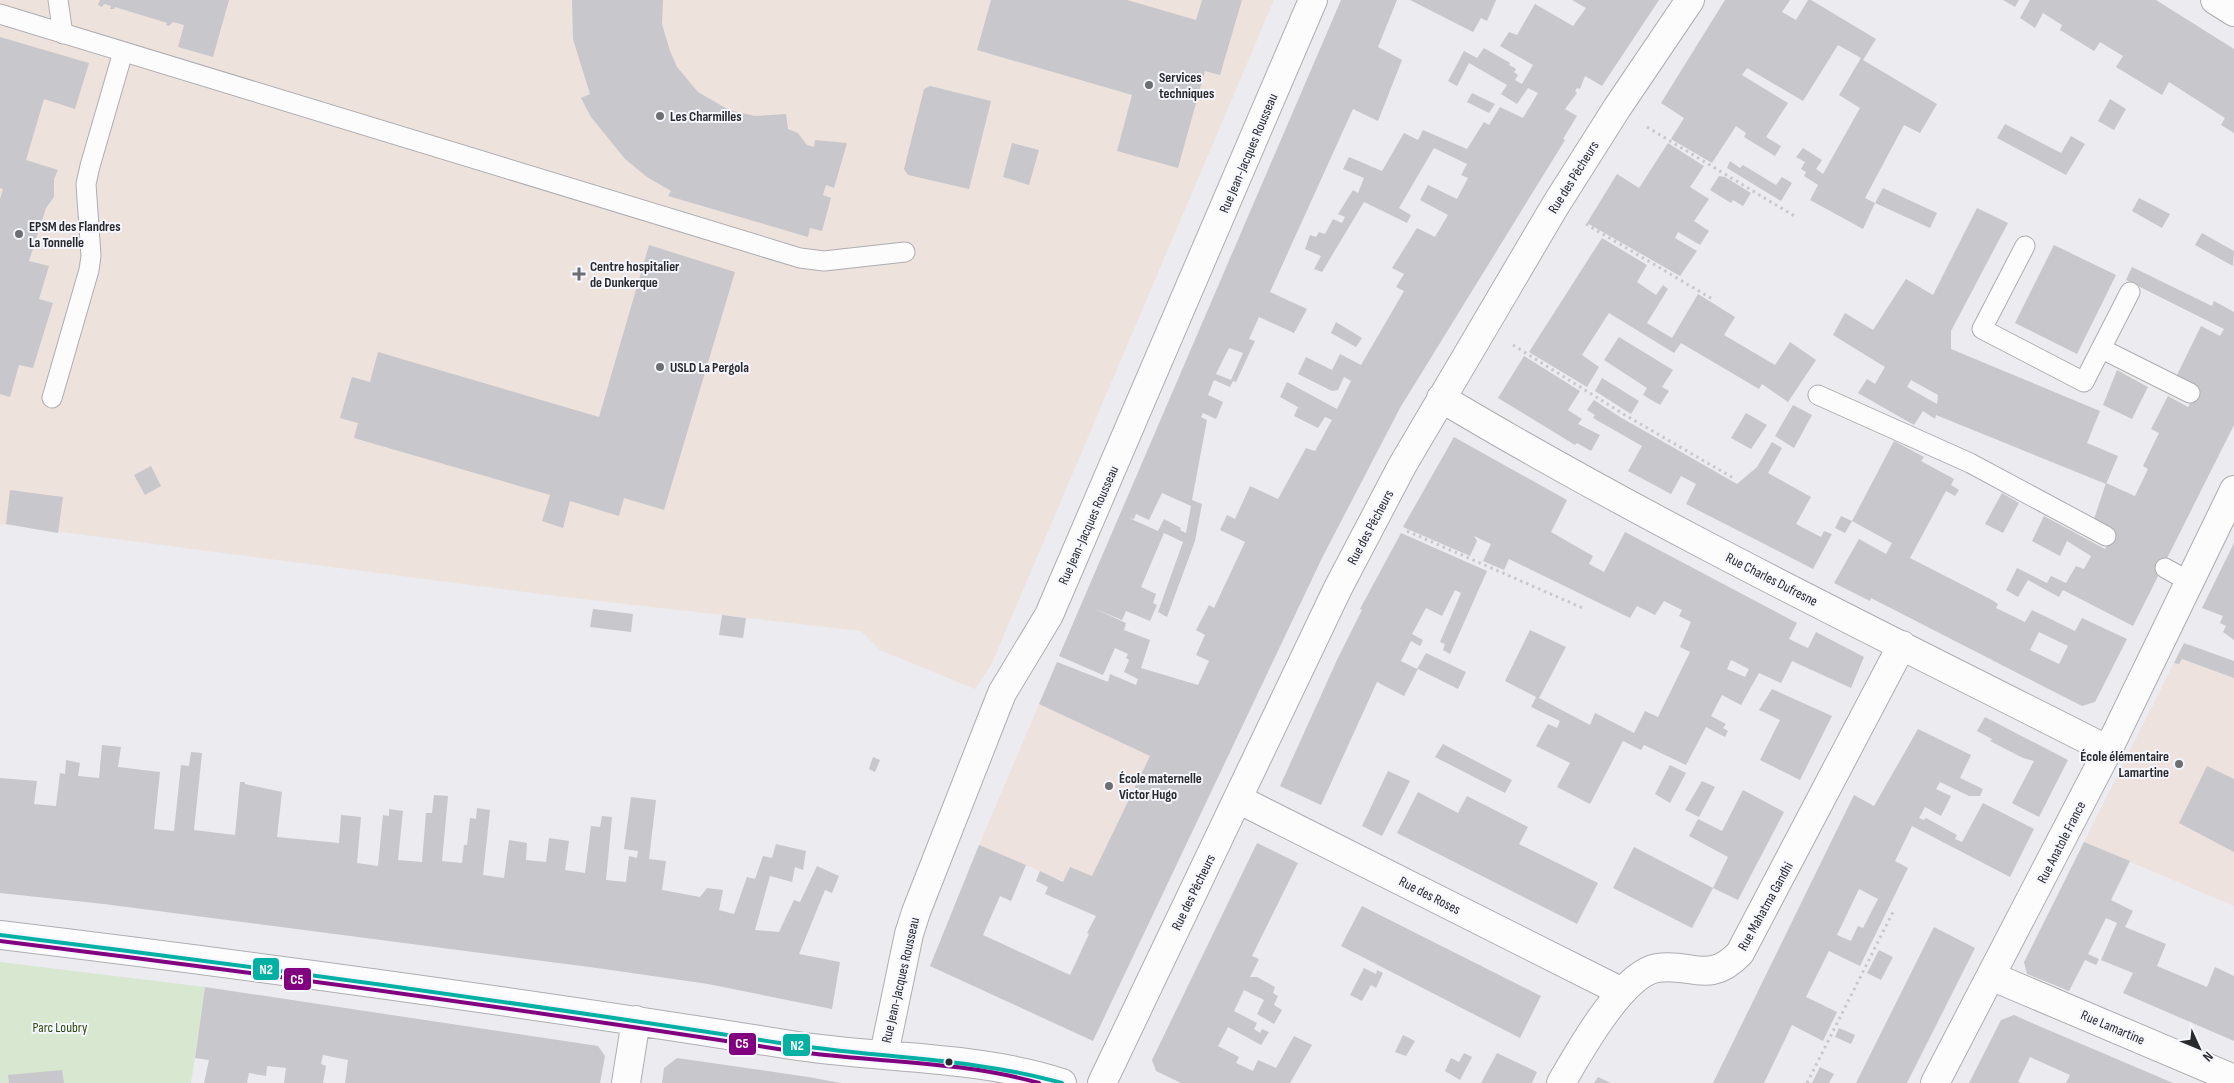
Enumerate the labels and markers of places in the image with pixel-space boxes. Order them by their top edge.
place label: Services techniques [1159,69,1214,102]
marker: Services techniques [1143,79,1155,91]
place label: Les Charmilles [670,108,742,125]
marker: Les Charmilles [654,110,666,122]
place label: EPSM des Flandres La Tonnelle [29,218,121,251]
marker: EPSM des Flandres La Tonnelle [13,228,25,240]
place label: Centre hospitalier de Dunkerque [590,258,680,291]
marker: Centre hospitalier de Dunkerque [572,267,586,281]
place label: USLD La Pergola [670,359,749,376]
marker: USLD La Pergola [654,361,666,373]
place label: École élémentaire Lamartine [2080,748,2169,781]
marker: École élémentaire Lamartine [2173,758,2185,770]
place label: École maternelle Victor Hugo [1119,770,1202,803]
marker: École maternelle Victor Hugo [1103,780,1115,792]
unlabelled marker [944,1057,954,1067]

